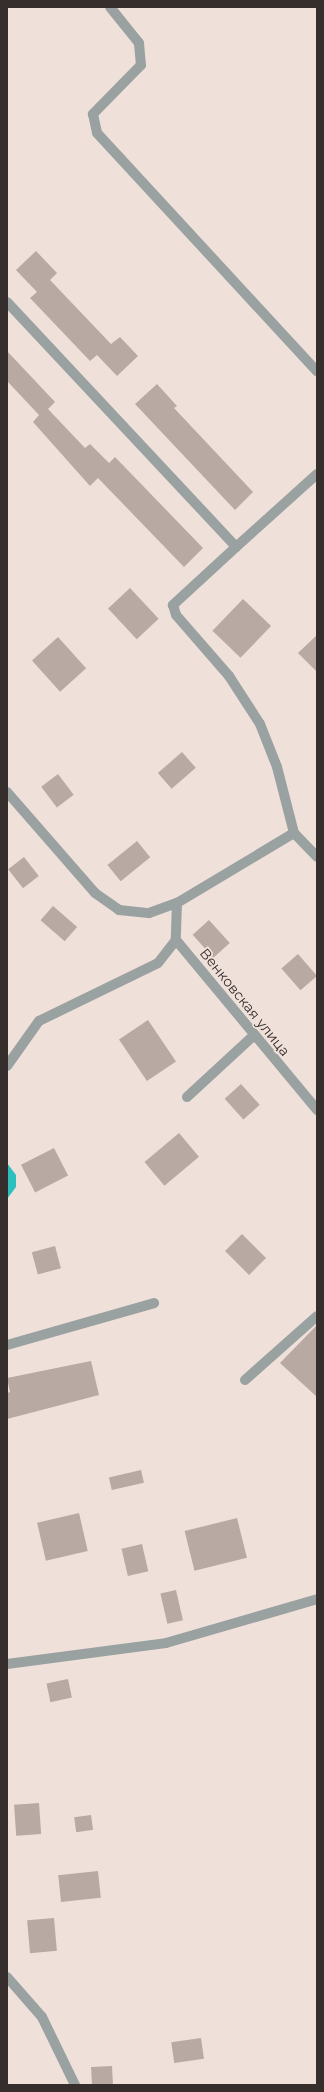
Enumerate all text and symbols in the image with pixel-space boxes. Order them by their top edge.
street label: Венковская улица [196,945,294,1059]

